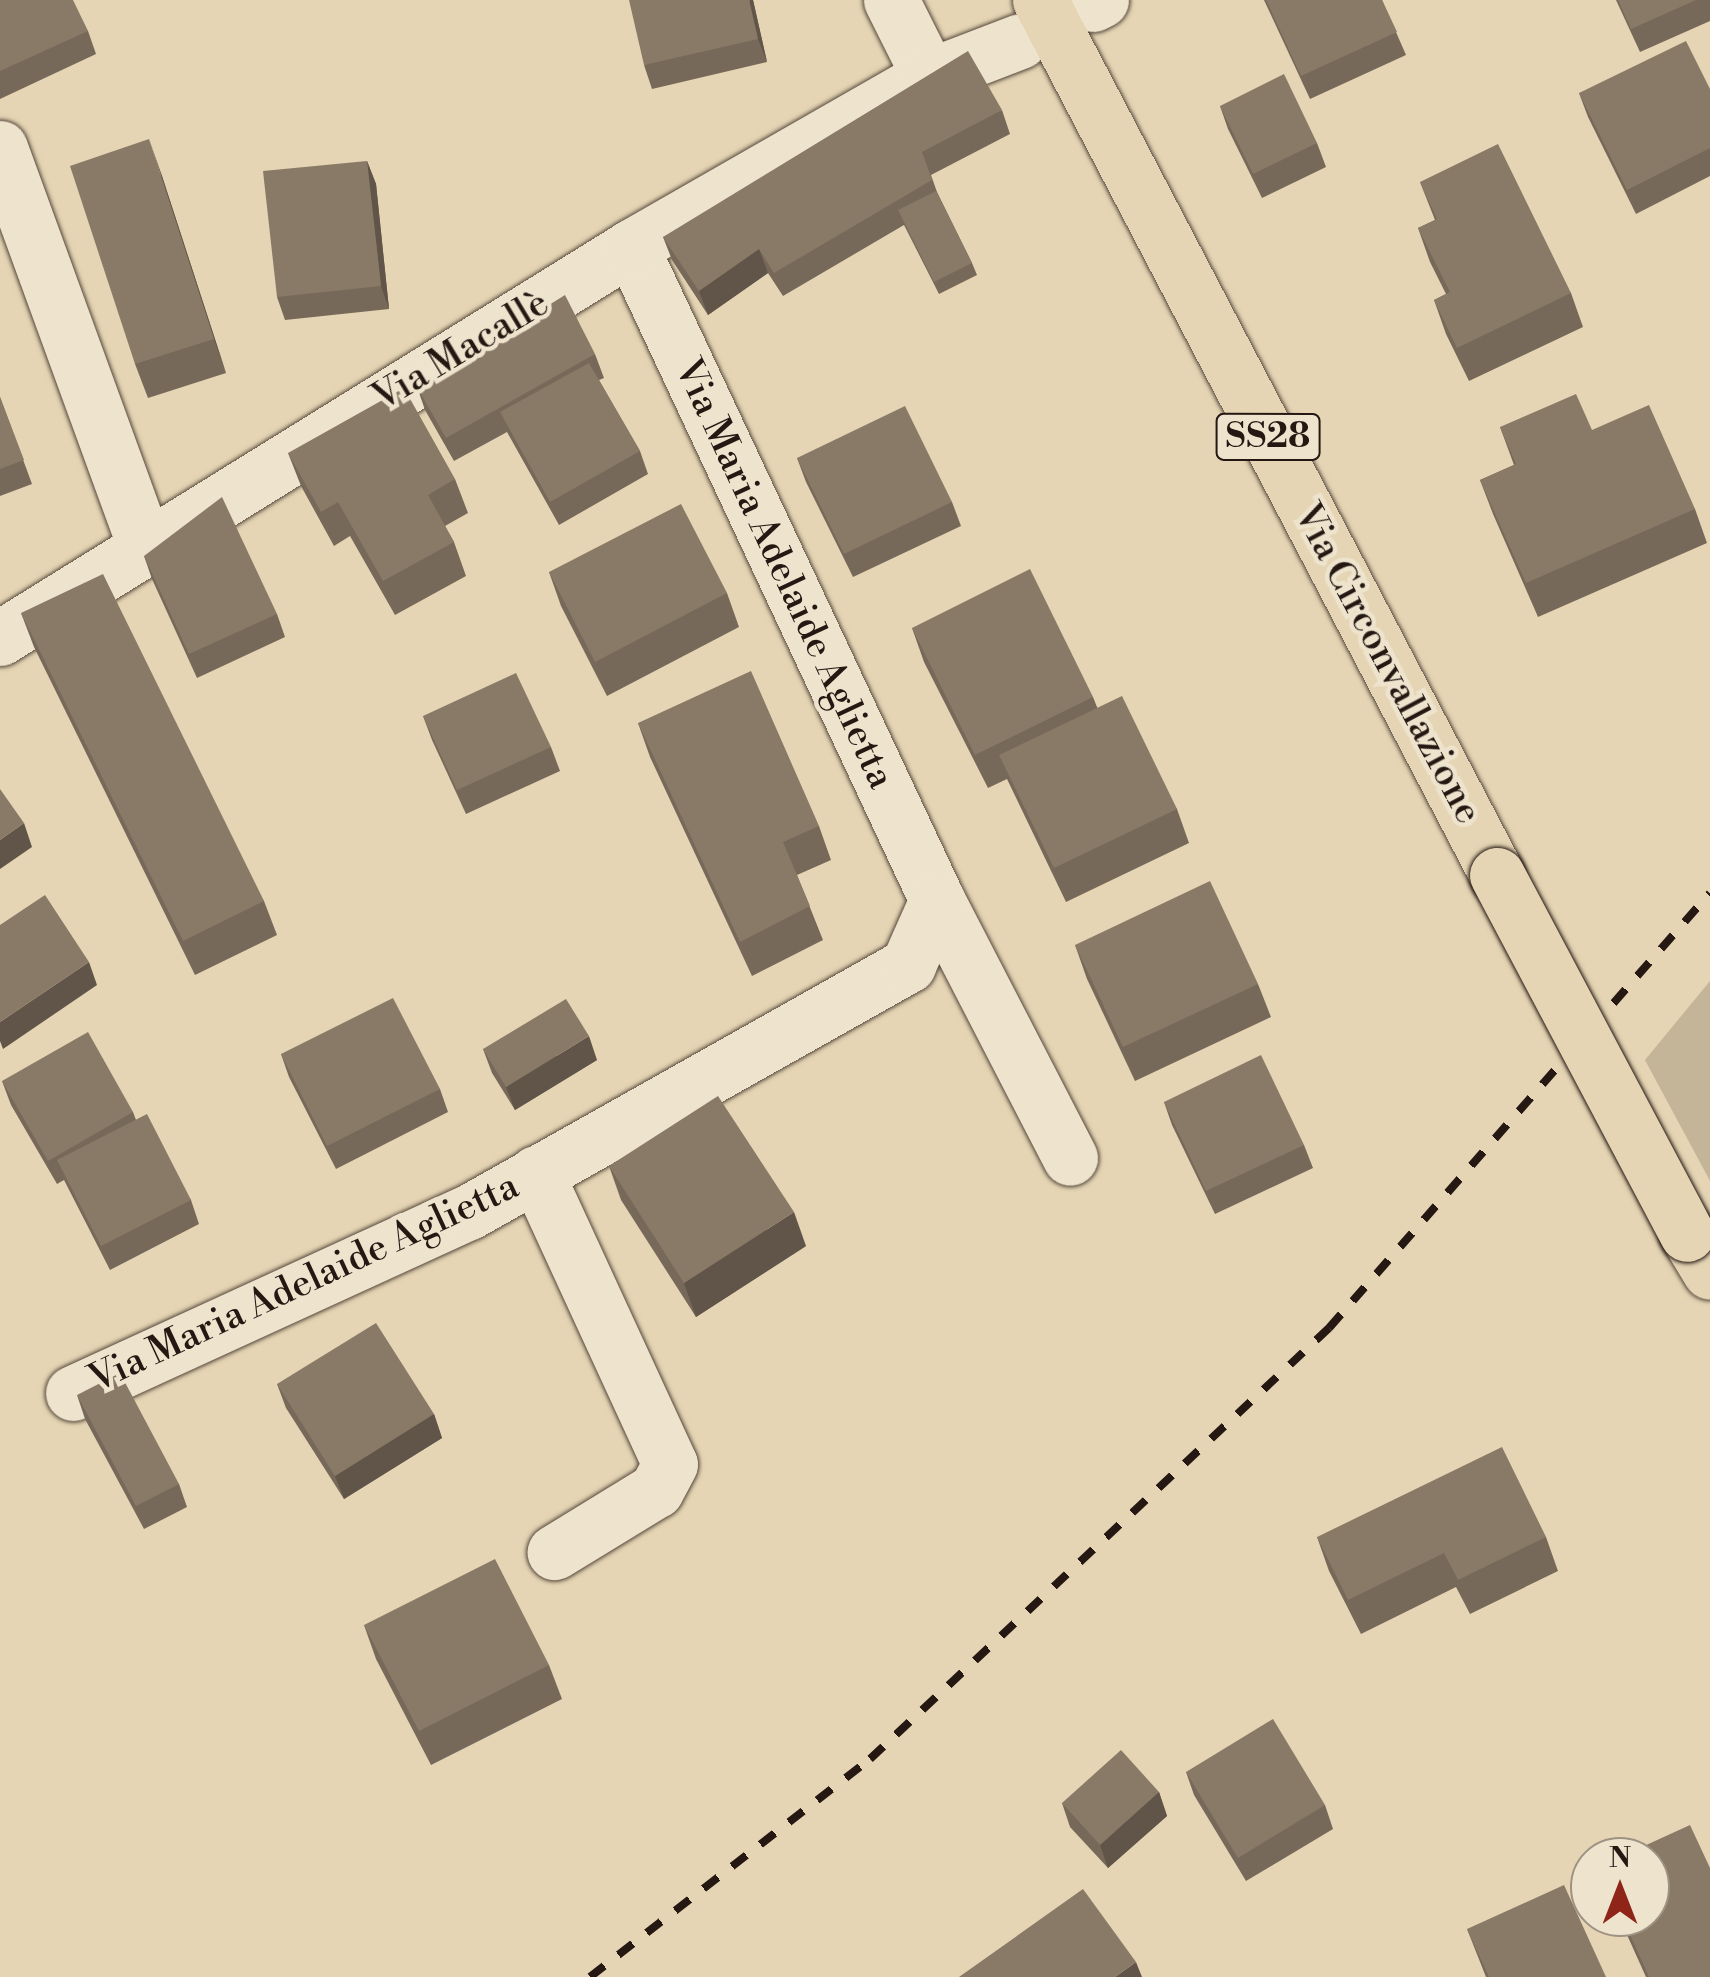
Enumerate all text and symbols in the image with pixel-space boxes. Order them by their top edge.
street label: Via Macallè [365,281,557,421]
street label: Via Maria Adelaide Aglietta [664,352,904,796]
road number: SS28 [1216,407,1320,467]
street label: Via Circonvallazione [1283,496,1491,832]
street label: Via Maria Adelaide Aglietta [82,1163,526,1403]
north arrow [1570,1837,1670,1937]
text: N [1609,1841,1631,1876]

